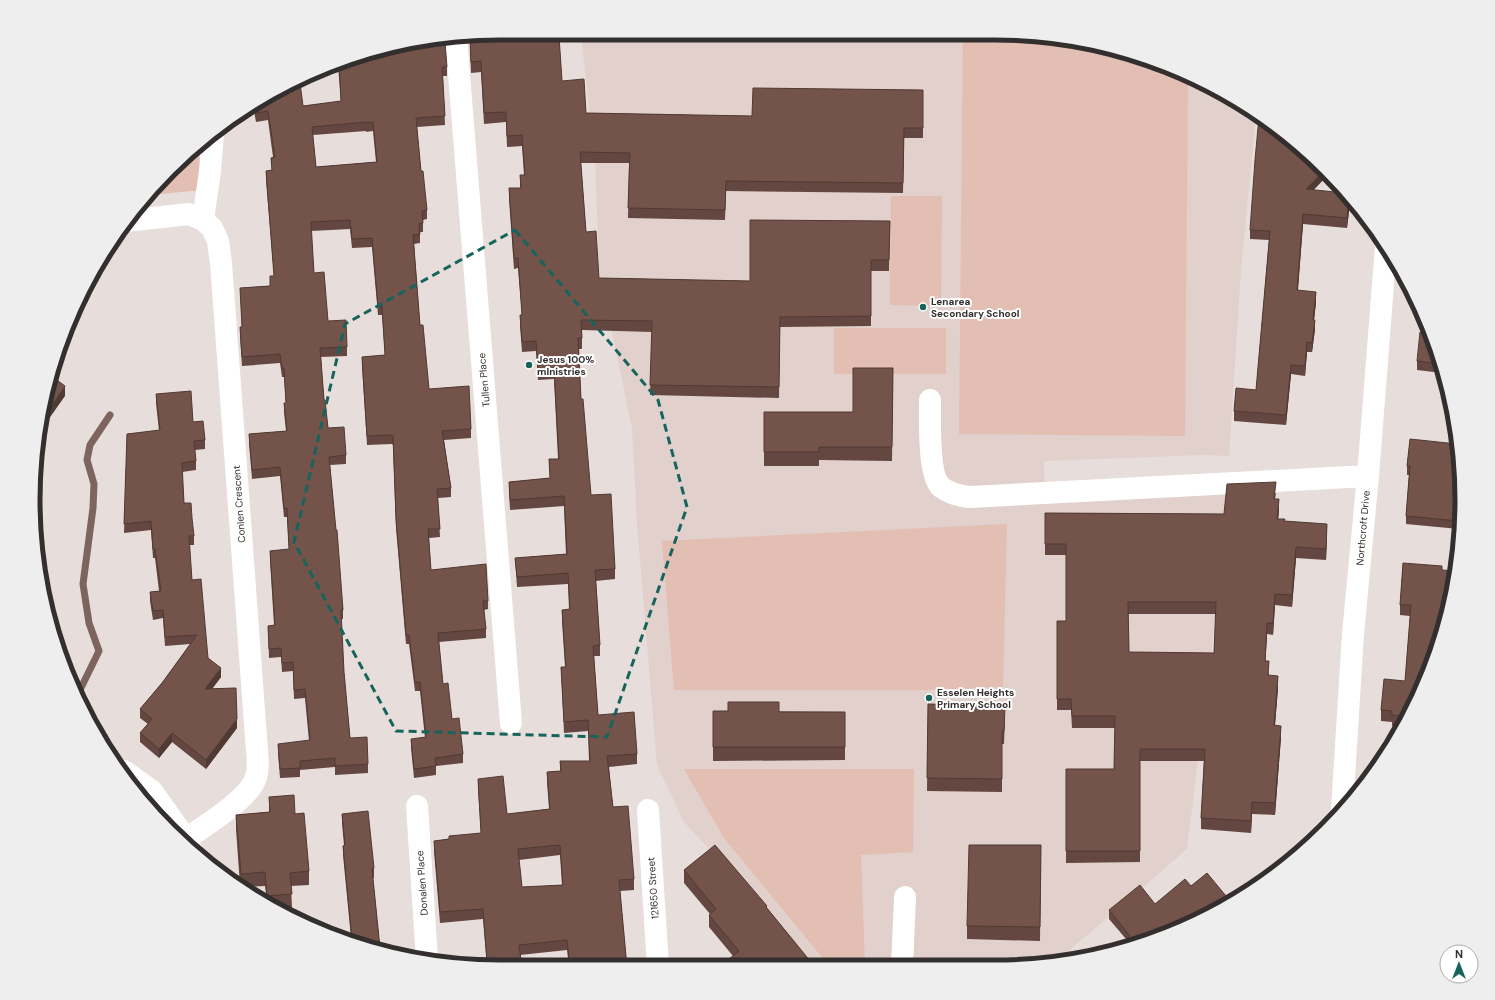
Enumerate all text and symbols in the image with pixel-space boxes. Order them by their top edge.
place label: Lenarea Secondary School [931,295,1020,320]
marker: Lenarea Secondary School [918,302,928,312]
street label: Tullen Place [475,352,493,408]
place label: Jesus 100% mInistries [537,353,594,378]
marker: Jesus 100% mInistries [524,360,534,370]
street label: Conlen Crescent [230,465,248,543]
street label: Northcroft Drive [1353,490,1373,566]
place label: Esselen Heights Primary School [937,686,1014,711]
marker: Esselen Heights Primary School [924,693,934,703]
street label: Donalen Place [413,850,431,916]
street label: 121650 Street [644,857,662,919]
north arrow [1439,944,1479,984]
text: N [1455,947,1463,961]

